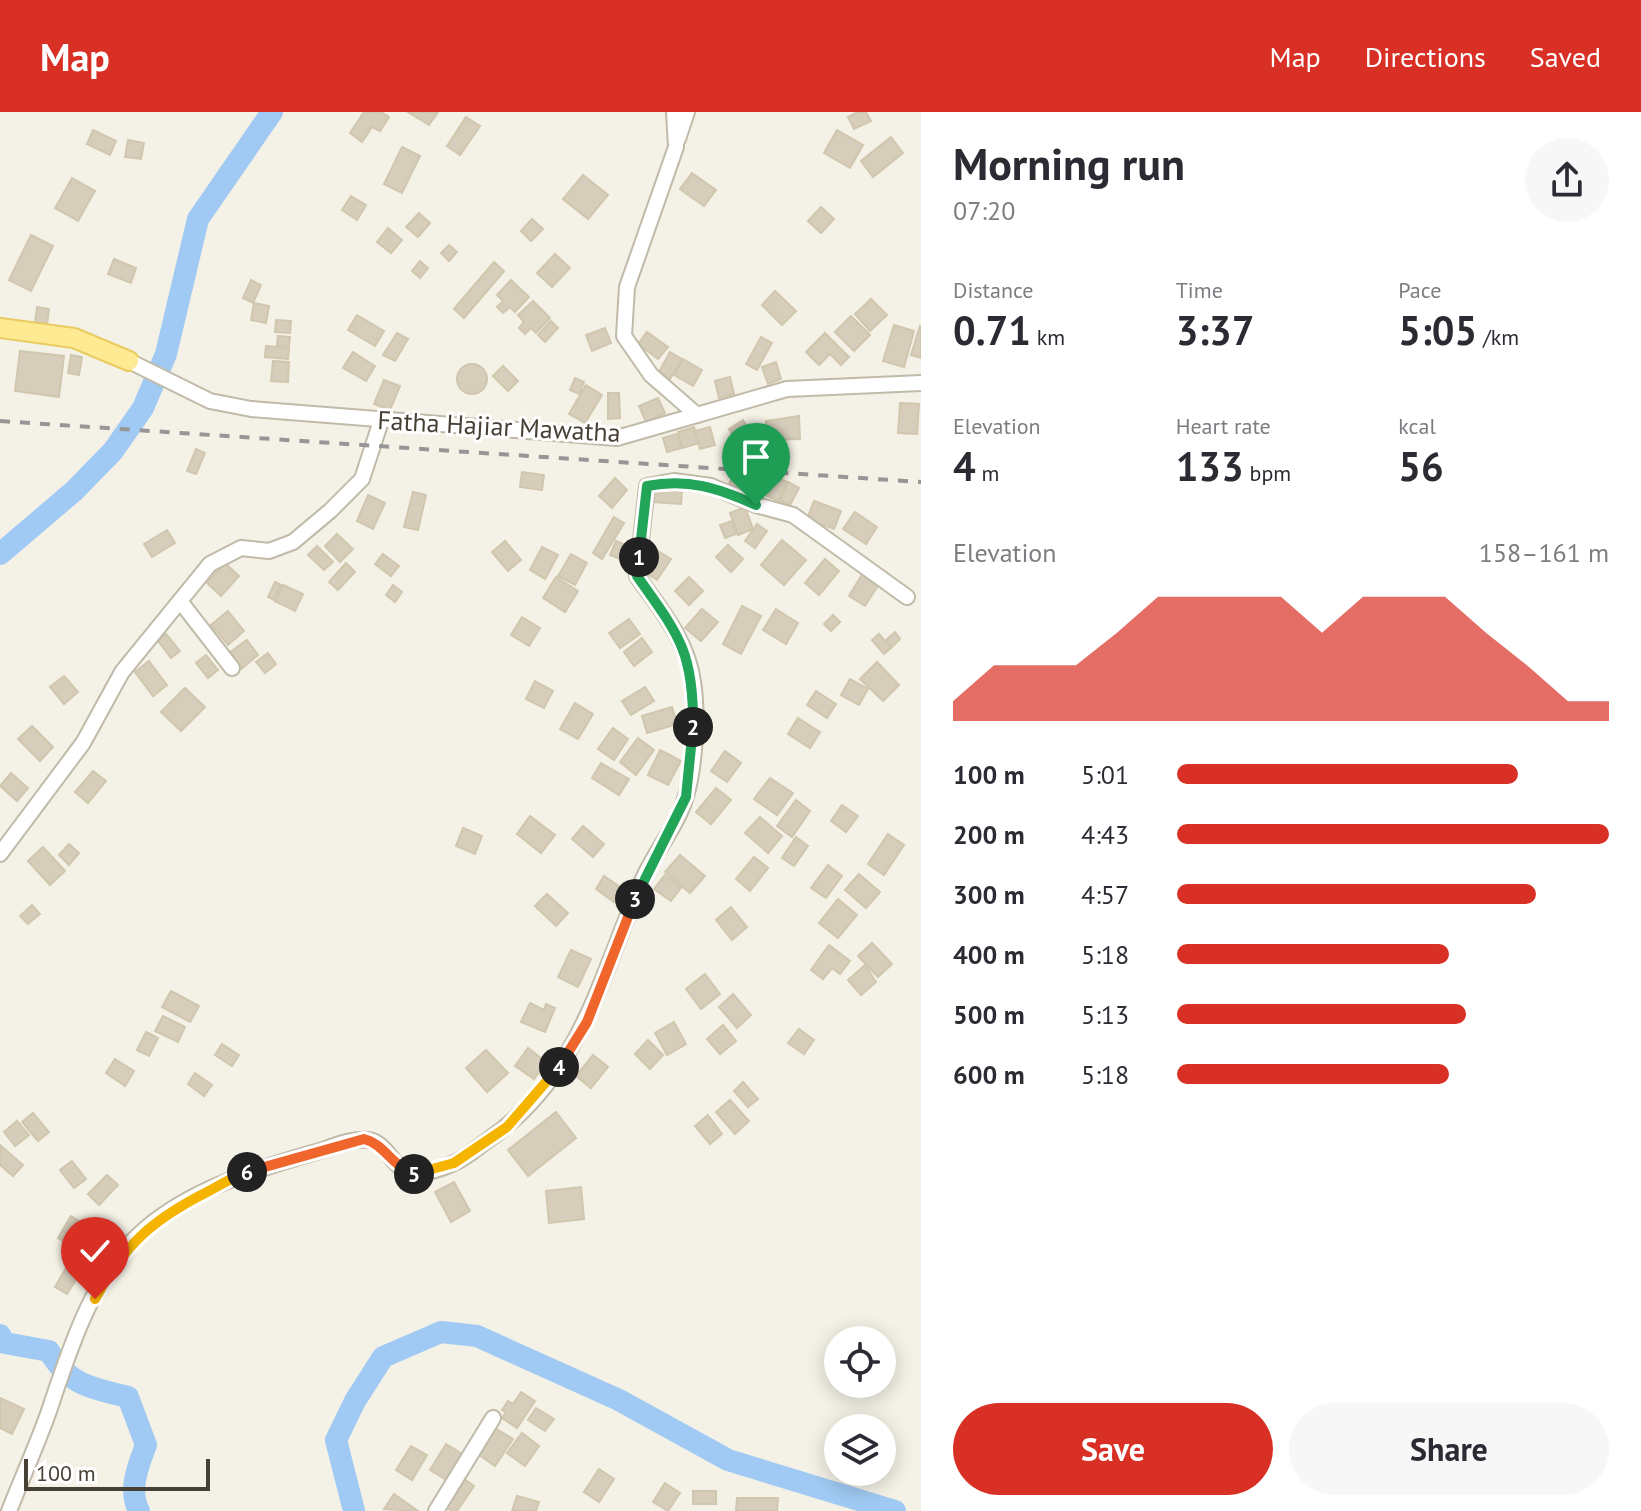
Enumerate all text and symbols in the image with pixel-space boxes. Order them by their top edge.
text: Map [40,32,110,81]
text: Map [1270,38,1321,75]
text: Directions [1365,38,1486,75]
text: Saved [1530,38,1601,75]
text: Morning run [953,135,1185,192]
button: share [1525,138,1609,222]
text: 07:20 [953,194,1015,227]
text: Distance [953,276,1034,304]
text: Time [1176,276,1223,304]
text: Pace [1398,276,1441,304]
text: 0.71 [953,304,1031,356]
text: 3:37 [1176,304,1254,356]
text: 5:05 [1398,304,1477,356]
text: km [1031,323,1065,351]
text: /km [1477,323,1519,351]
street label: Fatha Hajiar Mawatha [377,403,621,449]
text: Elevation [953,412,1041,440]
text: Heart rate [1176,412,1271,440]
text: kcal [1398,412,1436,440]
pin [722,423,790,505]
icon: arrive [734,435,778,479]
text: 4 [953,440,976,492]
text: 133 [1176,440,1244,492]
text: 56 [1398,440,1444,492]
text: m [976,459,999,487]
text: bpm [1244,459,1291,487]
text: Elevation [953,536,1057,569]
text: 158–161 m [1479,536,1609,569]
pin: 1 [619,537,659,577]
text: 1 [633,543,645,571]
pin: 2 [673,707,713,747]
text: 2 [687,713,699,741]
text: 100 m [953,758,1025,791]
text: 5:01 [1081,758,1129,791]
text: 200 m [953,818,1025,851]
text: 4:43 [1081,818,1129,851]
text: 300 m [953,878,1025,911]
text: 4:57 [1081,878,1129,911]
pin: 3 [615,879,655,919]
text: 3 [629,885,641,913]
text: 400 m [953,938,1025,971]
text: 5:18 [1081,938,1129,971]
text: 500 m [953,998,1025,1031]
text: 5:13 [1081,998,1129,1031]
pin: 4 [539,1047,579,1087]
text: 4 [553,1053,565,1081]
text: 600 m [953,1058,1025,1091]
text: 5:18 [1081,1058,1129,1091]
pin: 6 [227,1152,267,1192]
pin: 5 [394,1154,434,1194]
text: 6 [241,1158,253,1186]
text: 5 [408,1160,420,1188]
pin [61,1217,129,1299]
icon: check [73,1229,117,1273]
map controls [824,1326,896,1486]
button: locate [824,1326,896,1398]
button: Save [953,1403,1273,1495]
button: Share [1289,1403,1609,1495]
button: layers [824,1414,896,1486]
scale bar [24,1455,210,1491]
text: 100 m [36,1459,96,1487]

